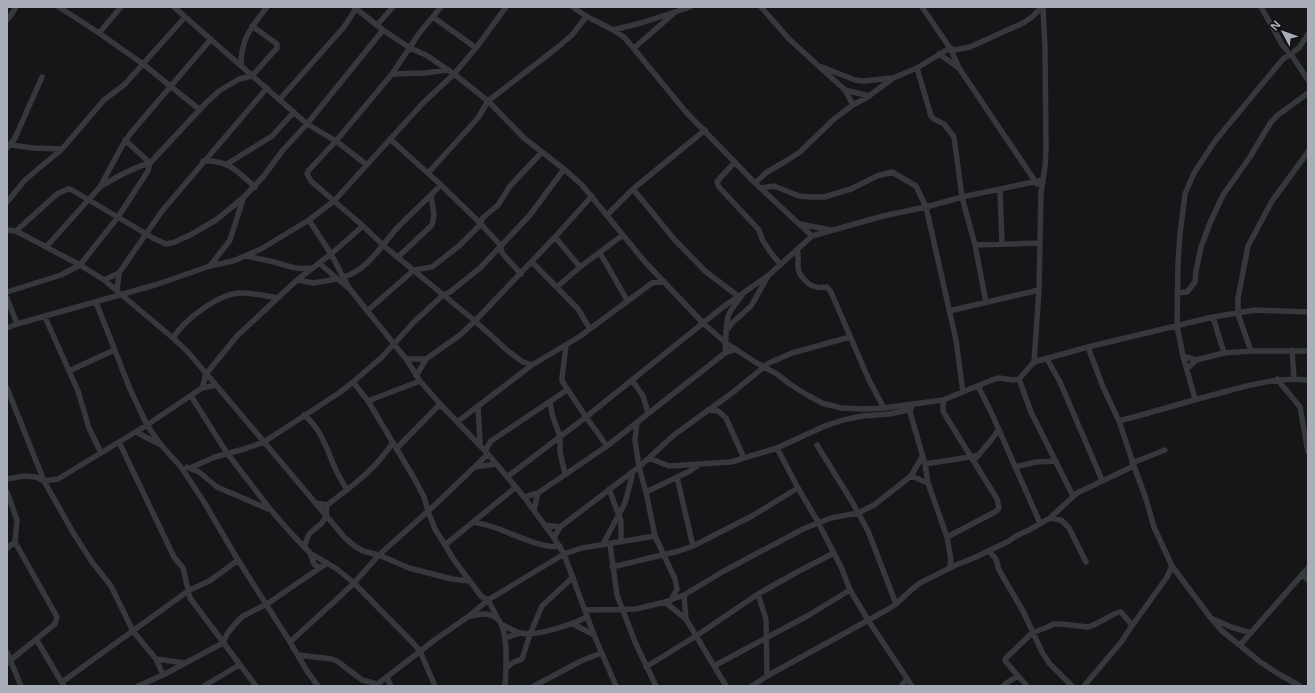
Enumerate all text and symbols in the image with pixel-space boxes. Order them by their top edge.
north arrow [1263,12,1303,52]
text: N [1266,17,1284,33]

